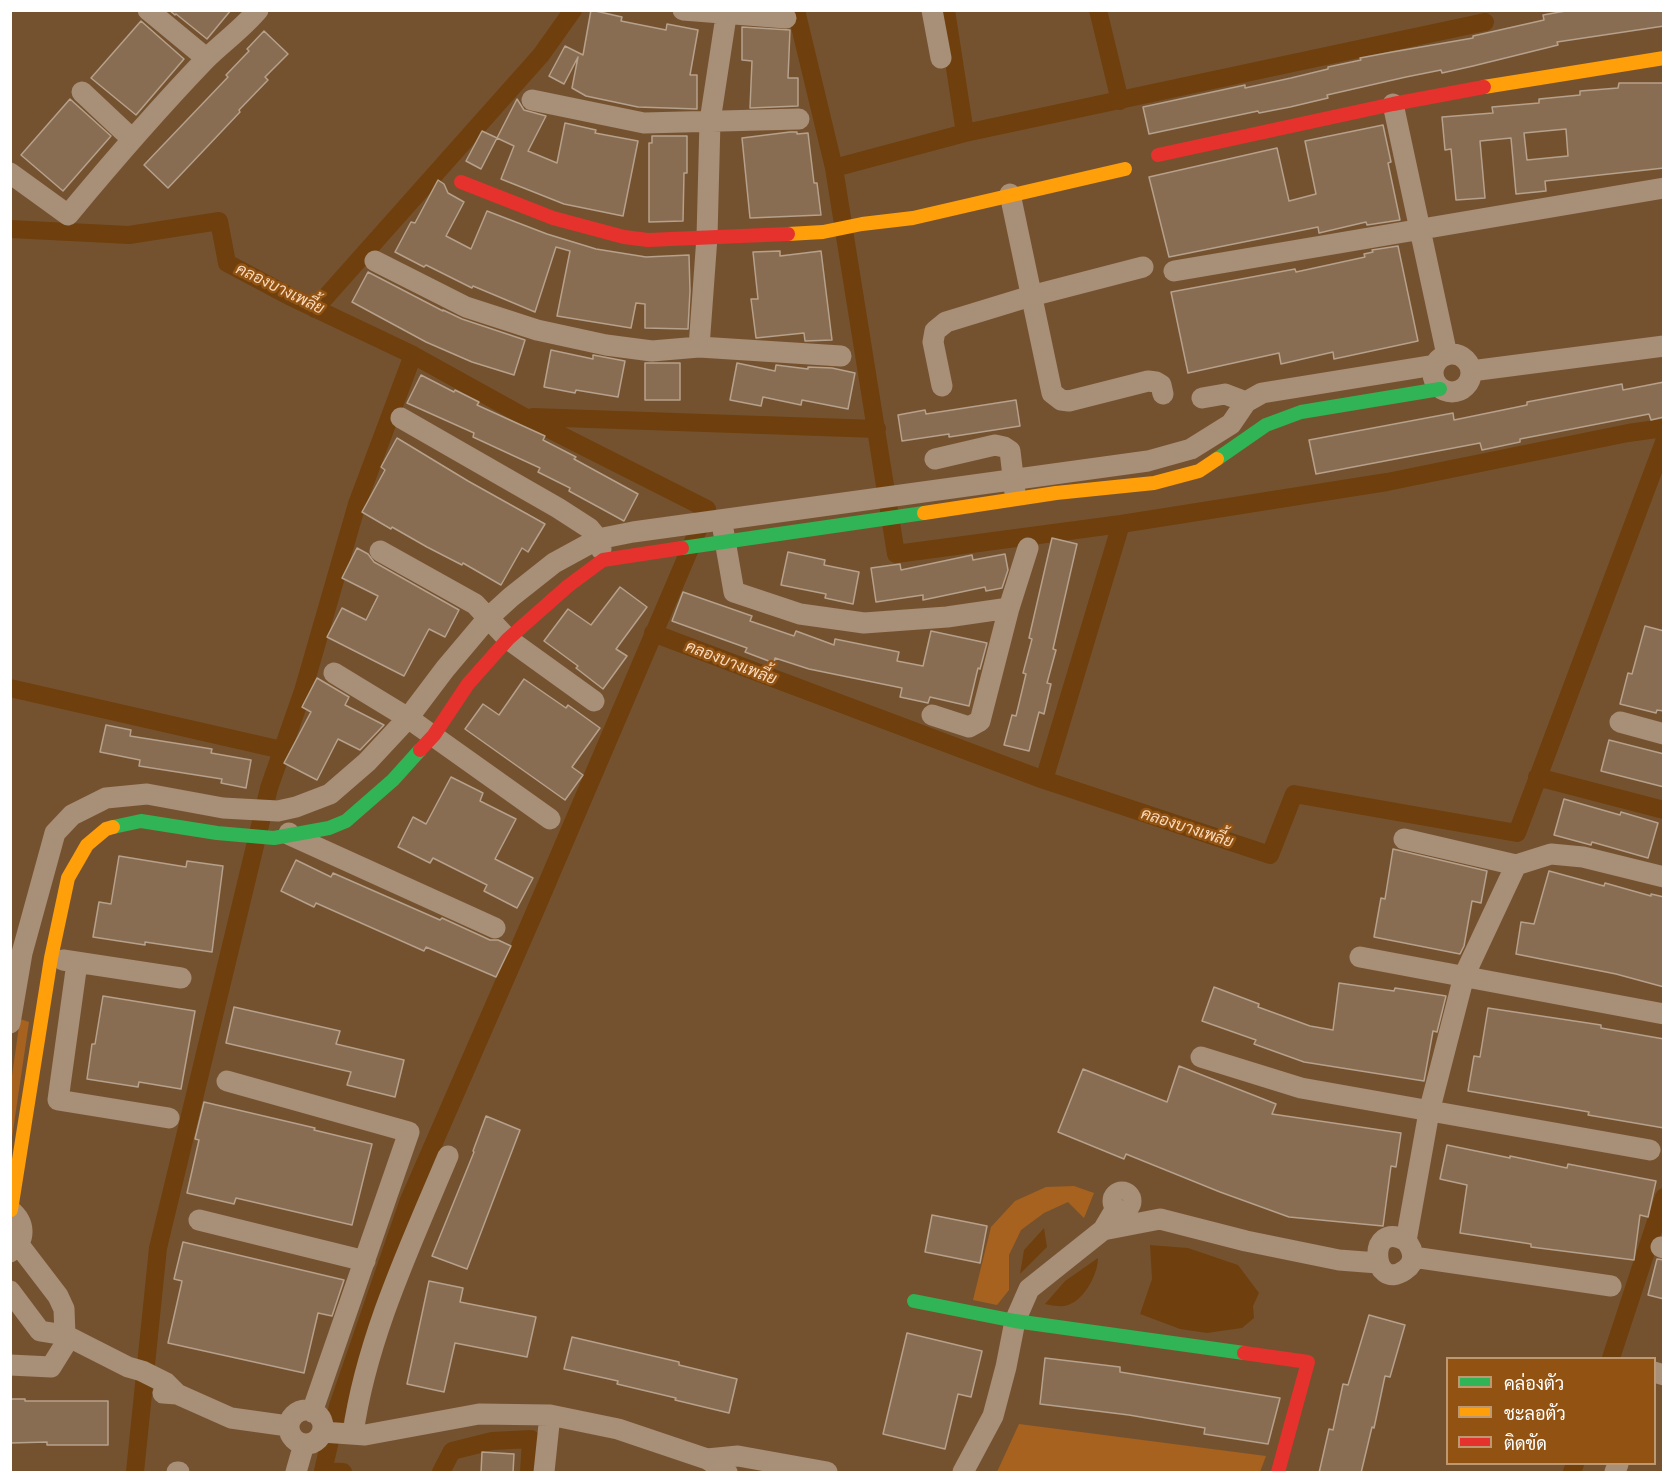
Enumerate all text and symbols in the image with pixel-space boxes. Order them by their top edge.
water label: คลองบางเพลี้ย [233,259,327,319]
water label: คลองบางเพลี้ย [683,637,779,689]
water label: คลองบางเพลี้ย [1138,804,1236,852]
legend [1446,1357,1656,1465]
text: คล่องตัว [1504,1373,1564,1394]
text: ชะลอตัว [1504,1403,1566,1424]
text: ติดขัด [1504,1433,1547,1454]

